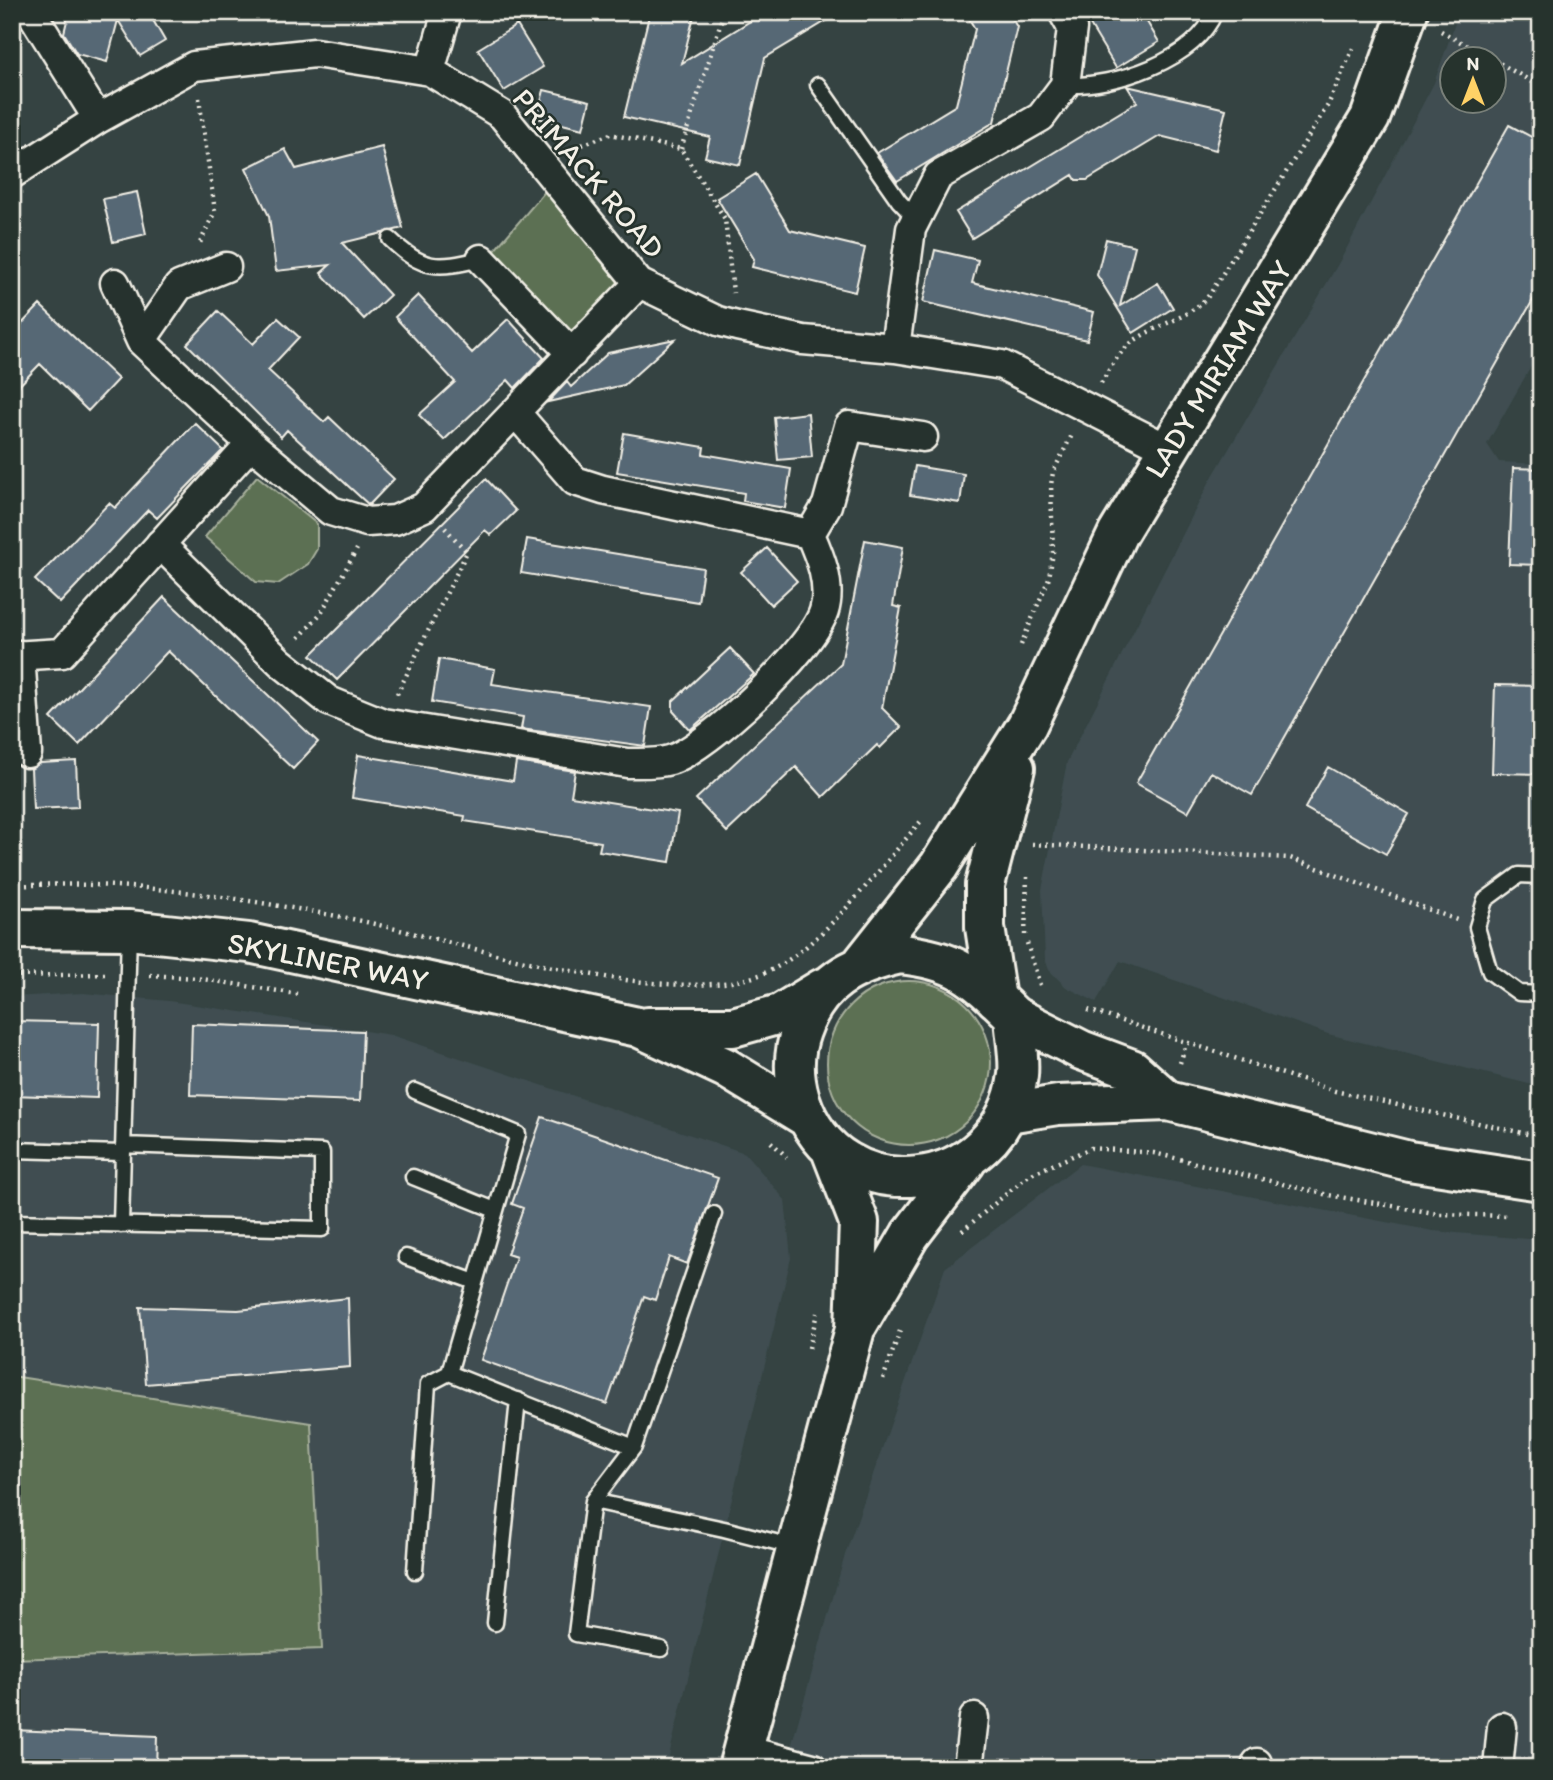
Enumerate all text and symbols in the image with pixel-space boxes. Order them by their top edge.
north arrow [1438,46,1508,116]
text: N [1467,52,1479,75]
street label: PRIMACK ROAD [505,80,673,266]
street label: LADY MIRIAM WAY [1136,253,1300,485]
street label: SKYLINER WAY [225,923,431,999]

